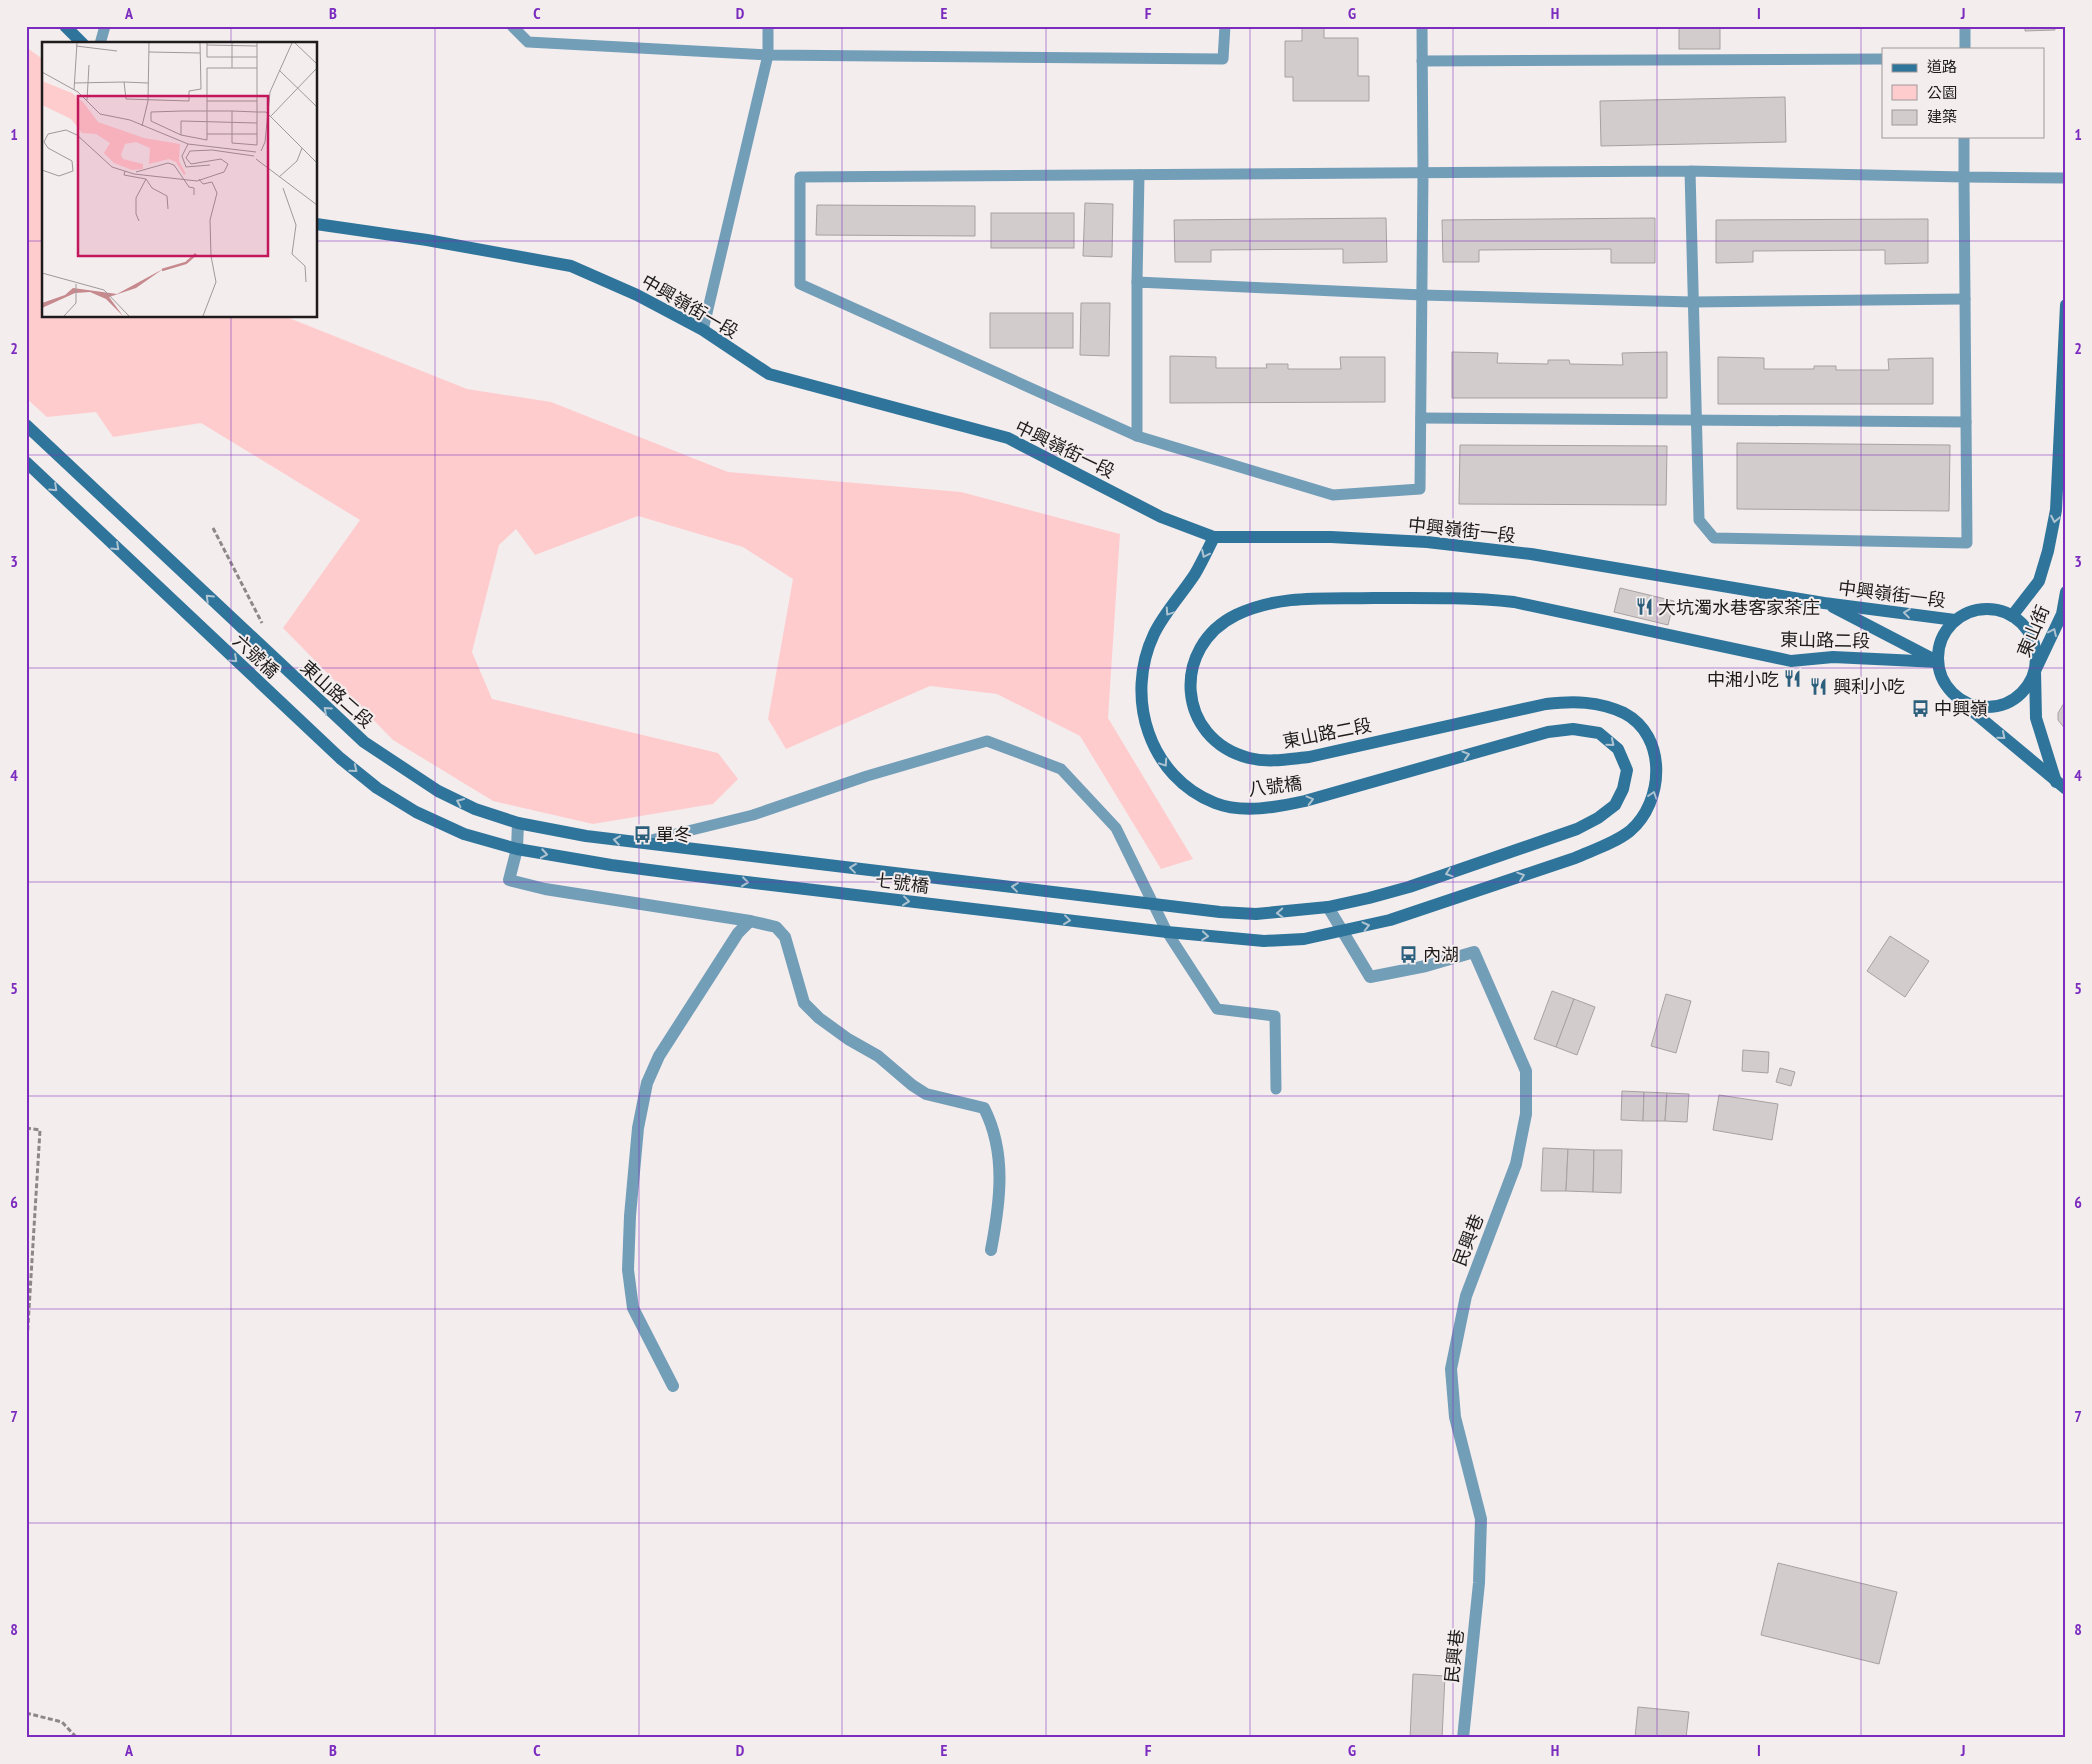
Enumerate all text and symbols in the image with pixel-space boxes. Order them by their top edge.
text: A [124,3,134,23]
text: B [329,3,337,23]
text: C [533,3,541,23]
text: D [736,3,745,23]
text: E [941,3,948,23]
text: F [1145,3,1152,23]
text: G [1348,3,1356,23]
text: H [1551,3,1559,23]
text: I [1757,3,1761,23]
text: J [1960,3,1965,23]
inset map [42,42,318,318]
legend [1882,48,2044,138]
text: 道路 [1927,57,1957,76]
text: 公園 [1927,83,1957,102]
text: 建築 [1927,107,1957,126]
text: 1 [10,124,18,144]
text: 1 [2074,124,2082,144]
street label: 中興嶺街一段 [637,269,743,343]
text: 2 [10,338,18,358]
text: 2 [2074,338,2082,358]
street label: 中興嶺街一段 [1011,415,1119,483]
one-way arrow [48,482,57,491]
street label: 中興嶺街一段 [1407,513,1517,547]
one-way arrow [2050,514,2060,523]
one-way arrow [110,541,119,550]
one-way arrow [1201,549,1211,558]
text: 3 [10,551,18,571]
text: 3 [2074,551,2082,571]
street label: 中興嶺街一段 [1837,576,1947,612]
one-way arrow [206,595,215,604]
place label: 大坑濁水巷客家茶庄 [1658,596,1820,619]
restaurant icon: 大坑濁水巷客家茶庄 [1634,597,1654,617]
street label: 東山街 [2012,602,2054,660]
one-way arrow [1166,606,1175,616]
one-way arrow [1902,609,1911,619]
street label: 東山路二段 [1780,628,1870,652]
street label: 六號橋 [228,629,284,683]
one-way arrow [2047,629,2057,638]
one-way arrow [228,653,237,662]
street label: 東山路二段 [296,655,378,733]
place label: 中湘小吃 [1707,668,1779,691]
restaurant icon: 中湘小吃 [1783,669,1803,689]
place label: 興利小吃 [1833,675,1905,698]
restaurant icon: 興利小吃 [1809,676,1829,696]
place label: 中興嶺 [1934,697,1988,720]
bus stop icon: 中興嶺 [1910,698,1930,718]
one-way arrow [324,706,333,715]
street label: 東山路二段 [1281,713,1373,753]
one-way arrow [1996,731,2005,739]
one-way arrow [1605,737,1614,746]
one-way arrow [1462,751,1470,761]
one-way arrow [1158,757,1167,767]
one-way arrow [348,764,357,772]
text: 4 [10,765,18,785]
text: 4 [2074,765,2082,785]
street label: 八號橋 [1247,771,1303,801]
one-way arrow [1648,791,1658,799]
one-way arrow [1306,795,1314,805]
one-way arrow [456,798,465,808]
place label: 單冬 [656,823,692,846]
bus stop icon: 單冬 [632,824,652,844]
one-way arrow [613,835,621,846]
one-way arrow [540,849,549,859]
one-way arrow [849,863,857,874]
one-way arrow [1446,867,1454,877]
street label: 七號橋 [874,868,930,898]
one-way arrow [1516,872,1524,882]
one-way arrow [741,876,749,887]
one-way arrow [1011,882,1019,893]
one-way arrow [902,895,910,906]
one-way arrow [1276,907,1284,918]
one-way arrow [1064,914,1072,925]
one-way arrow [1361,921,1370,932]
one-way arrow [1201,930,1209,941]
place label: 內湖 [1423,943,1459,966]
bus stop icon: 內湖 [1399,944,1419,964]
text: 5 [10,978,18,998]
text: 5 [2074,978,2082,998]
text: 6 [10,1192,18,1212]
text: 6 [2074,1192,2082,1212]
street label: 民興巷 [1448,1211,1488,1269]
text: 7 [10,1406,18,1426]
text: 7 [2074,1406,2082,1426]
text: 8 [10,1619,18,1639]
text: 8 [2074,1619,2082,1639]
street label: 民興巷 [1440,1628,1468,1684]
text: A [124,1740,134,1760]
text: B [329,1740,337,1760]
text: C [533,1740,541,1760]
text: D [736,1740,745,1760]
text: E [941,1740,948,1760]
text: F [1145,1740,1152,1760]
text: G [1348,1740,1356,1760]
text: H [1551,1740,1559,1760]
text: I [1757,1740,1761,1760]
text: J [1960,1740,1965,1760]

